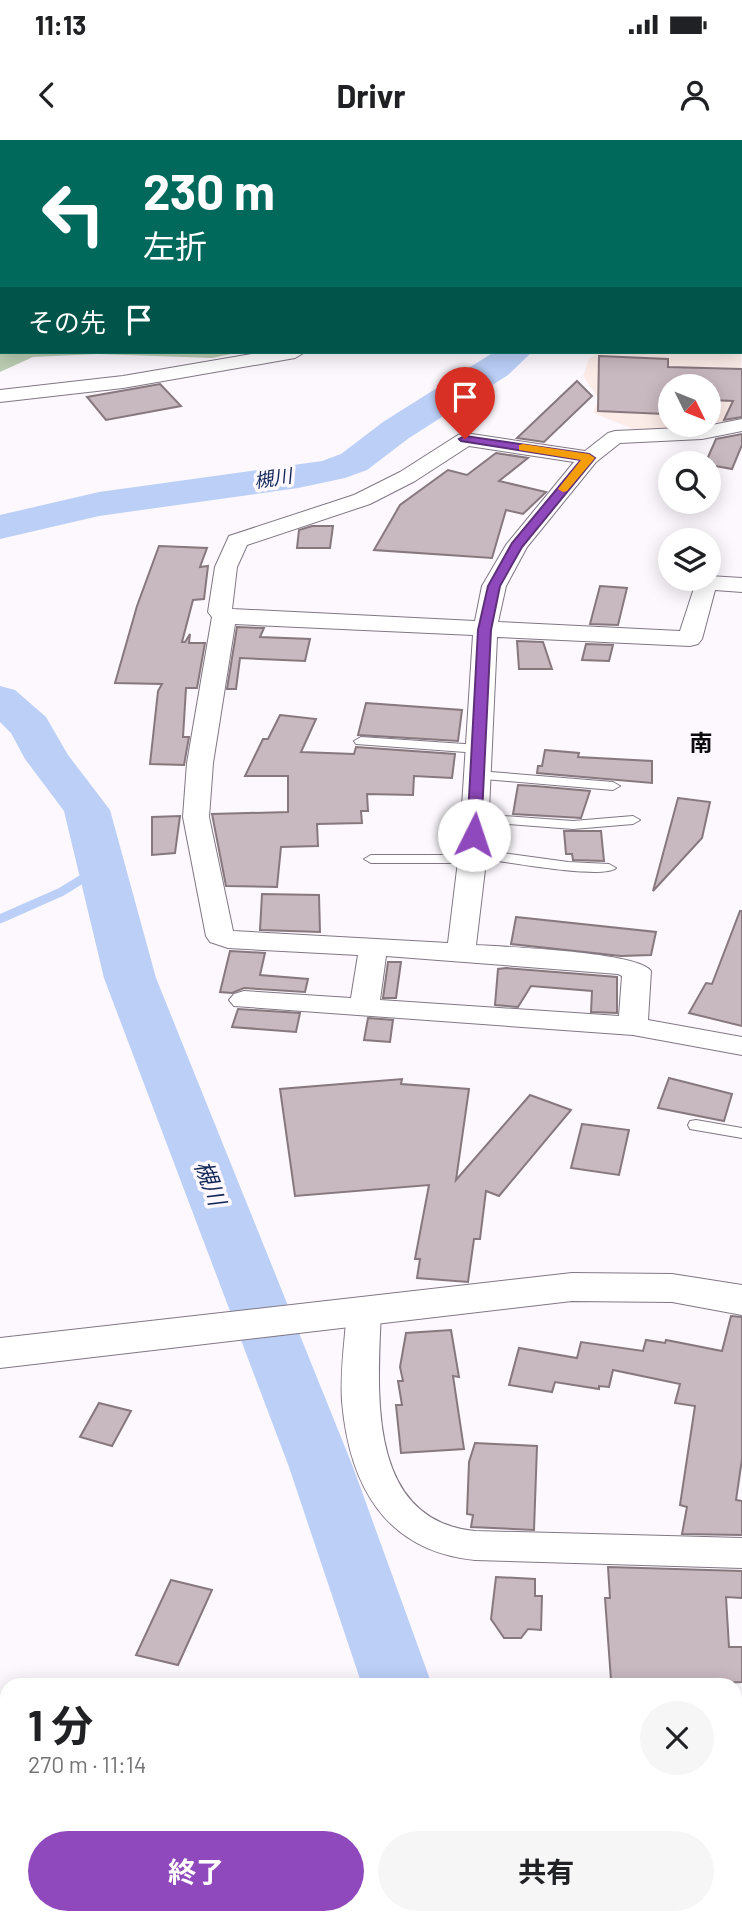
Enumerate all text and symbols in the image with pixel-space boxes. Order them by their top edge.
text: 11:13 [35,9,86,40]
icon: back [28,76,66,114]
text: Drivr [336,76,406,114]
icon: person [676,76,714,114]
text: 230 m [143,161,275,220]
icon: left [28,168,119,259]
text: 左折 [143,226,207,264]
icon: arrive [120,301,158,339]
text: その先 [28,306,106,337]
pin [435,367,495,439]
north arrow [658,374,721,438]
map controls [658,374,721,591]
icon: arrive [446,378,484,416]
button: search [658,451,721,514]
water label: 槻川 [252,463,295,492]
button: layers [658,528,721,591]
district label: 南 [690,728,713,756]
position arrow [437,798,511,872]
water label: 槻川 [190,1156,233,1212]
text: 1 分 [28,1699,93,1749]
button: close [640,1701,714,1775]
text: 270 m · 11:14 [28,1750,147,1778]
button: 終了 [28,1831,364,1911]
button: 共有 [378,1831,714,1911]

